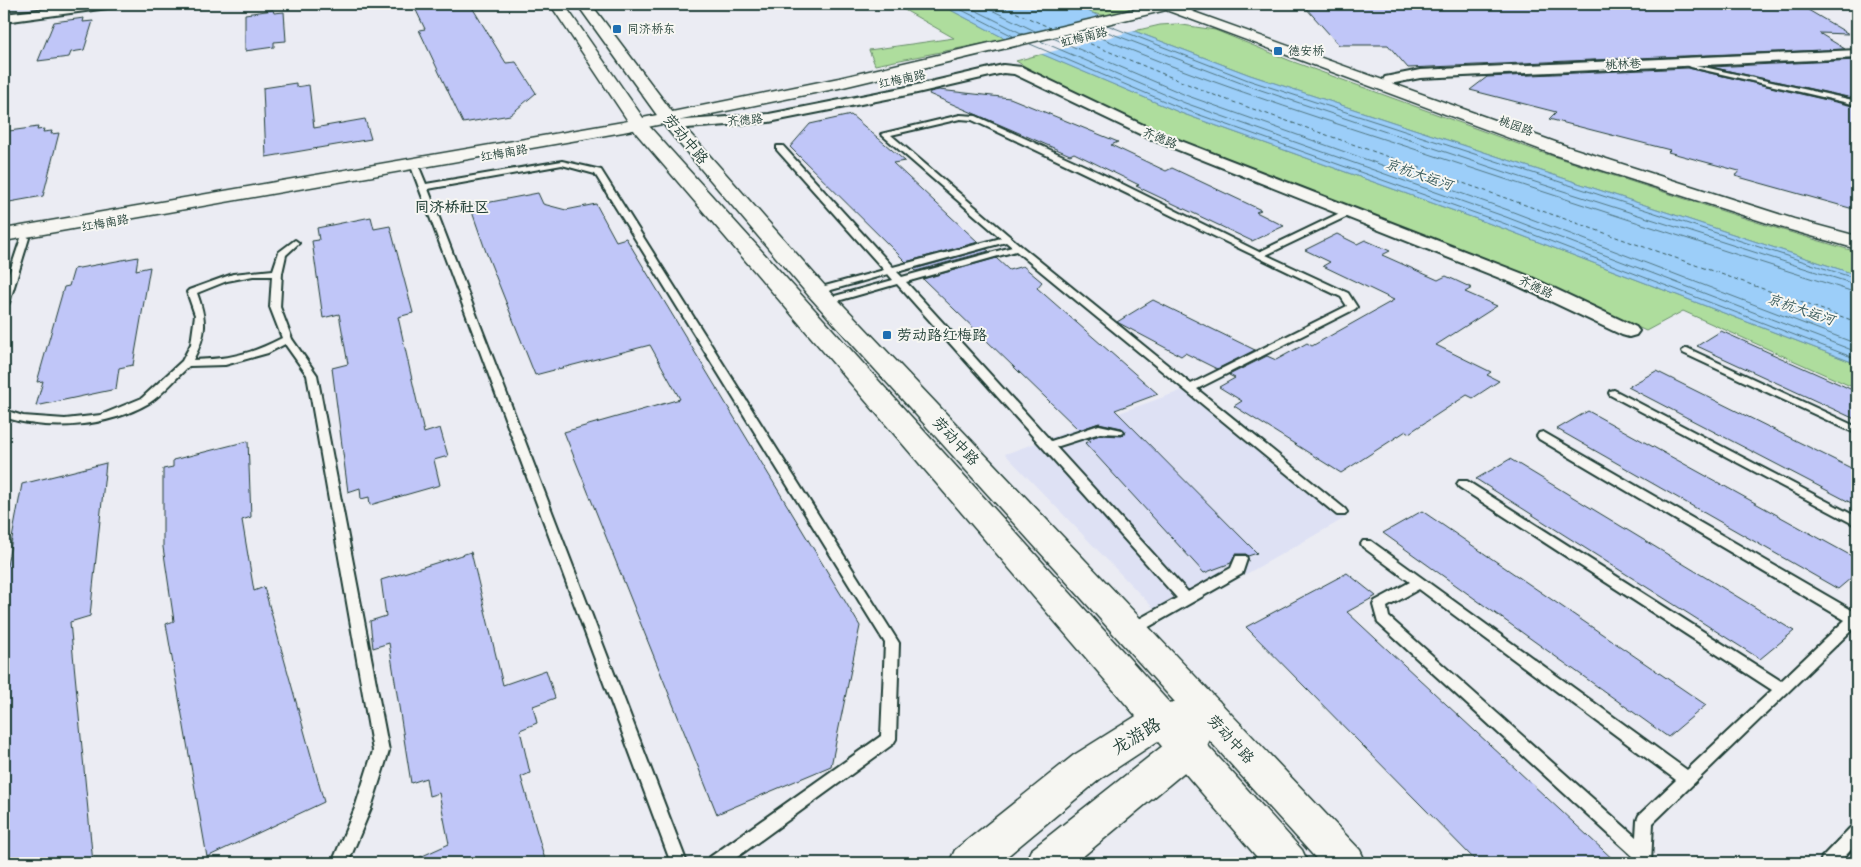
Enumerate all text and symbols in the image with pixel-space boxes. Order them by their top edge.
place label: 同济桥东 [627,18,675,40]
street label: 虹梅南路 [1058,21,1110,53]
marker: 同济桥东 [611,23,623,35]
place label: 德安桥 [1288,40,1325,62]
marker: 德安桥 [1272,45,1284,57]
street label: 桃林巷 [1604,52,1642,76]
street label: 红梅南路 [876,63,928,95]
street label: 齐德路 [726,107,764,133]
street label: 劳动中路 [657,108,715,170]
street label: 桃园路 [1495,110,1537,142]
street label: 齐德路 [1139,121,1181,155]
street label: 红梅南路 [478,138,530,168]
water label: 京杭大运河 [1382,151,1458,198]
district label: 同济桥社区 [414,194,490,220]
street label: 红梅南路 [79,208,131,238]
street label: 齐德路 [1515,269,1557,305]
water label: 京杭大运河 [1764,286,1840,333]
place label: 劳动路红梅路 [897,322,987,348]
marker: 劳动路红梅路 [881,329,893,341]
street label: 劳动中路 [926,410,986,472]
street label: 龙游路 [1105,708,1167,764]
street label: 劳动中路 [1201,708,1261,770]

